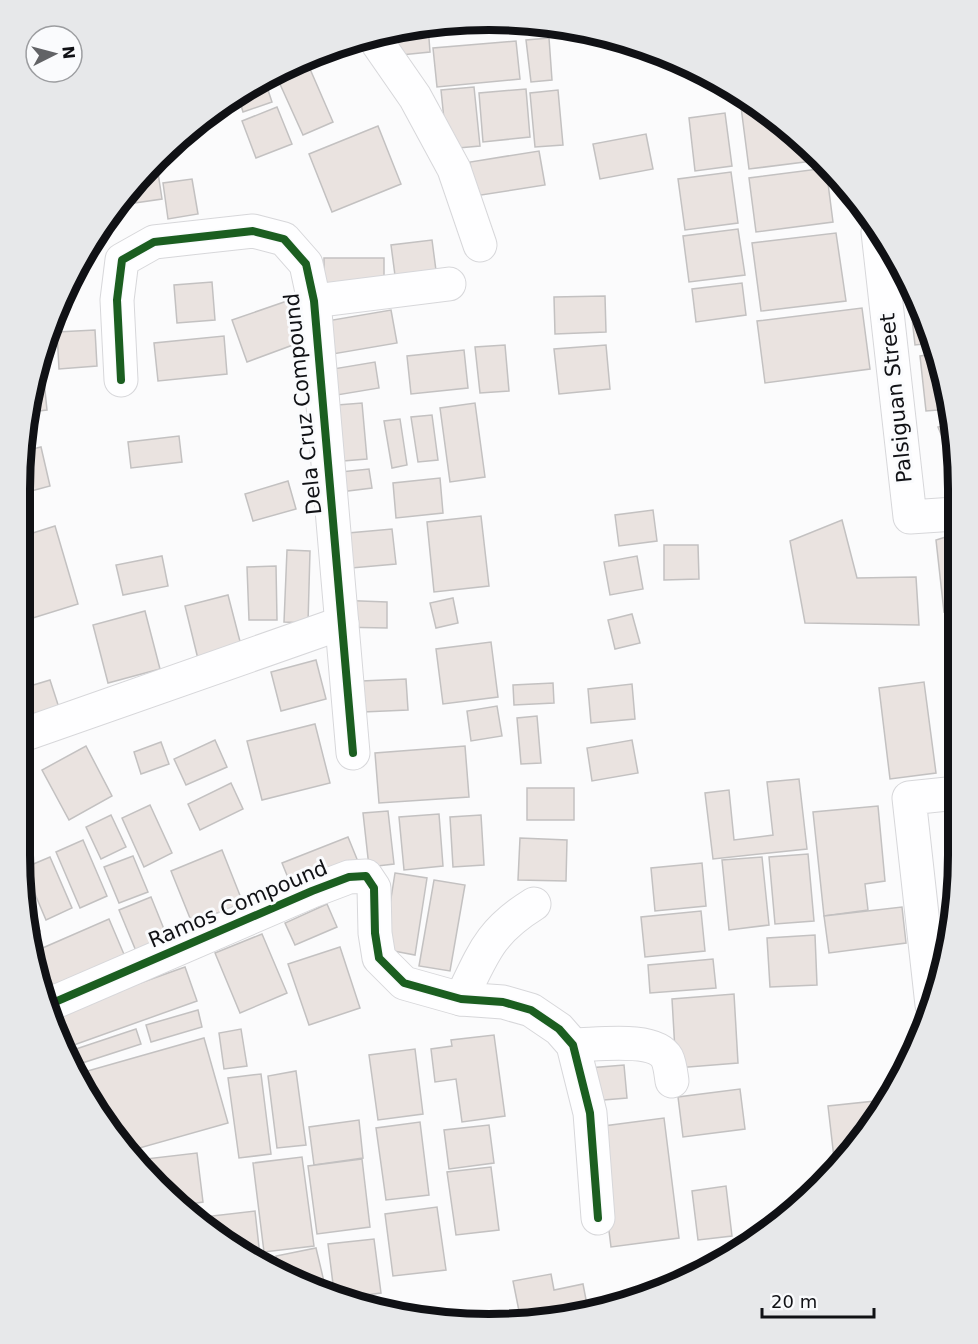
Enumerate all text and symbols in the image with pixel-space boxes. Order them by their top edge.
north arrow [24,24,84,84]
text: N [58,45,79,60]
street label: Dela Cruz Compound [279,292,327,516]
street label: Palsiguan Street [875,312,917,484]
street label: Ramos Compound [145,855,331,953]
scale bar [762,1281,874,1319]
text: 20 m [771,1291,817,1312]

